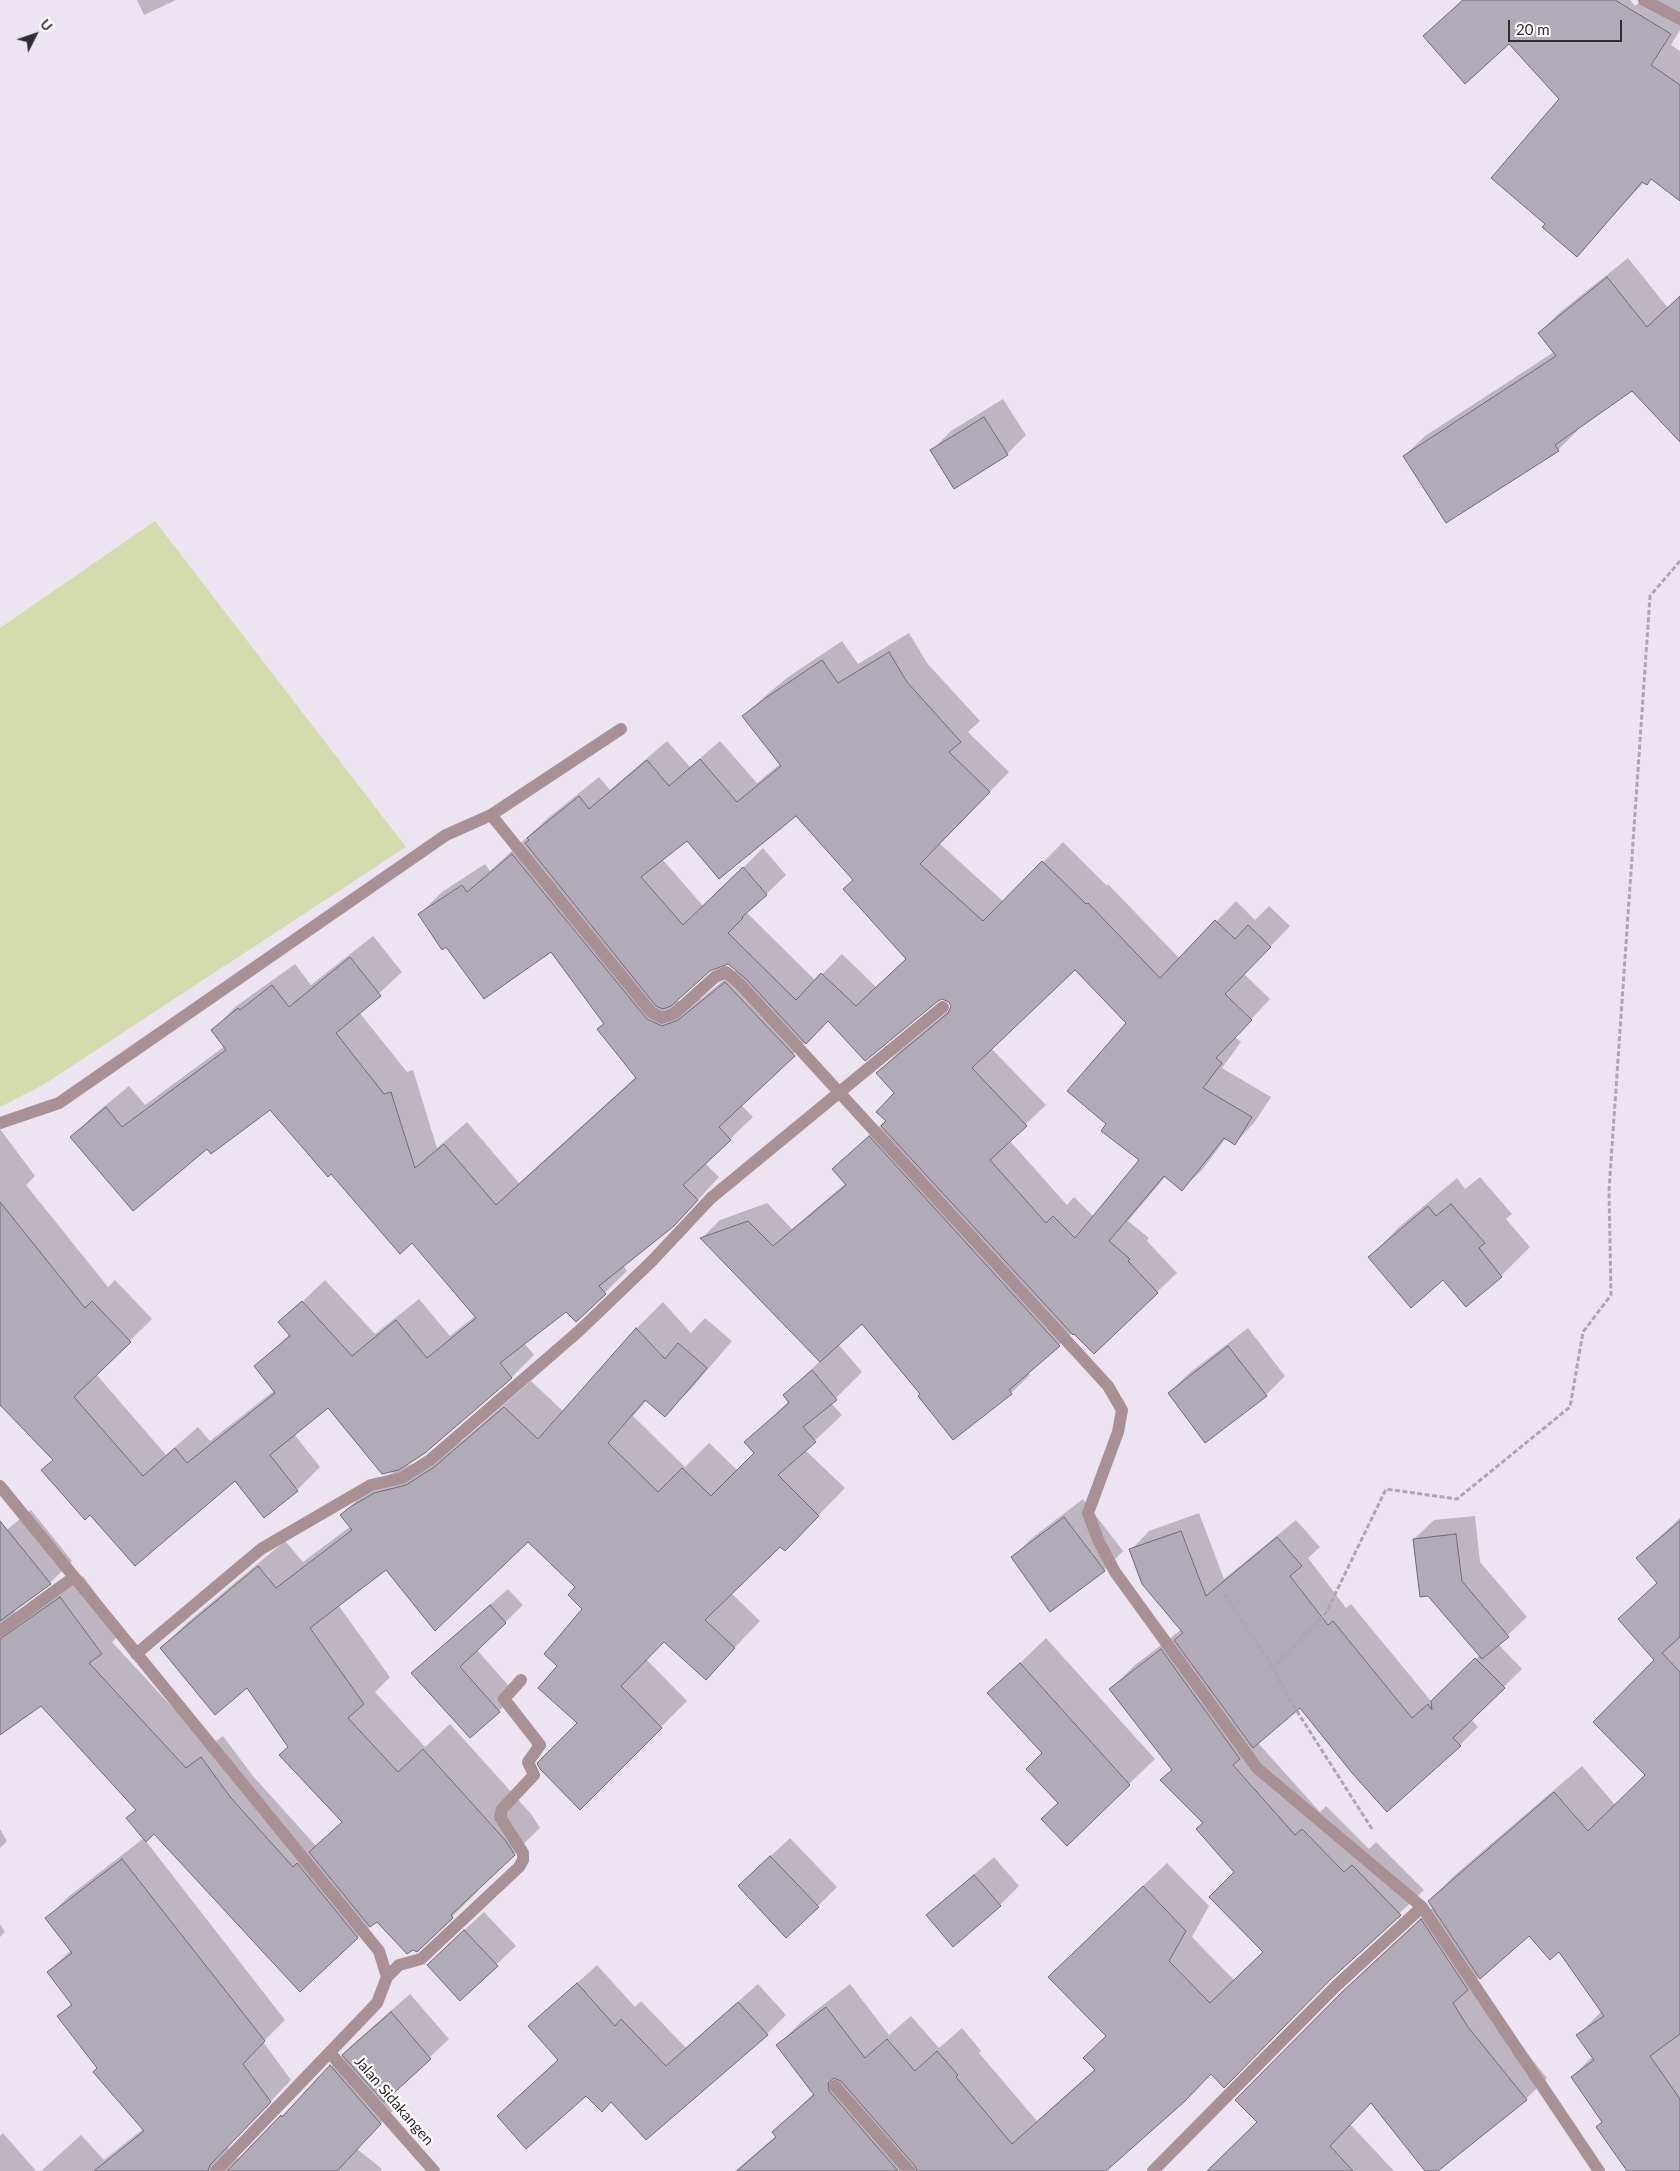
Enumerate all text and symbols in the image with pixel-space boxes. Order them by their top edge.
north arrow [10,10,60,60]
scale bar [1510,10,1624,42]
text: U [37,15,57,34]
text: 20 m [1516,20,1550,38]
street label: Jalan Sidakangen [351,2053,437,2149]

